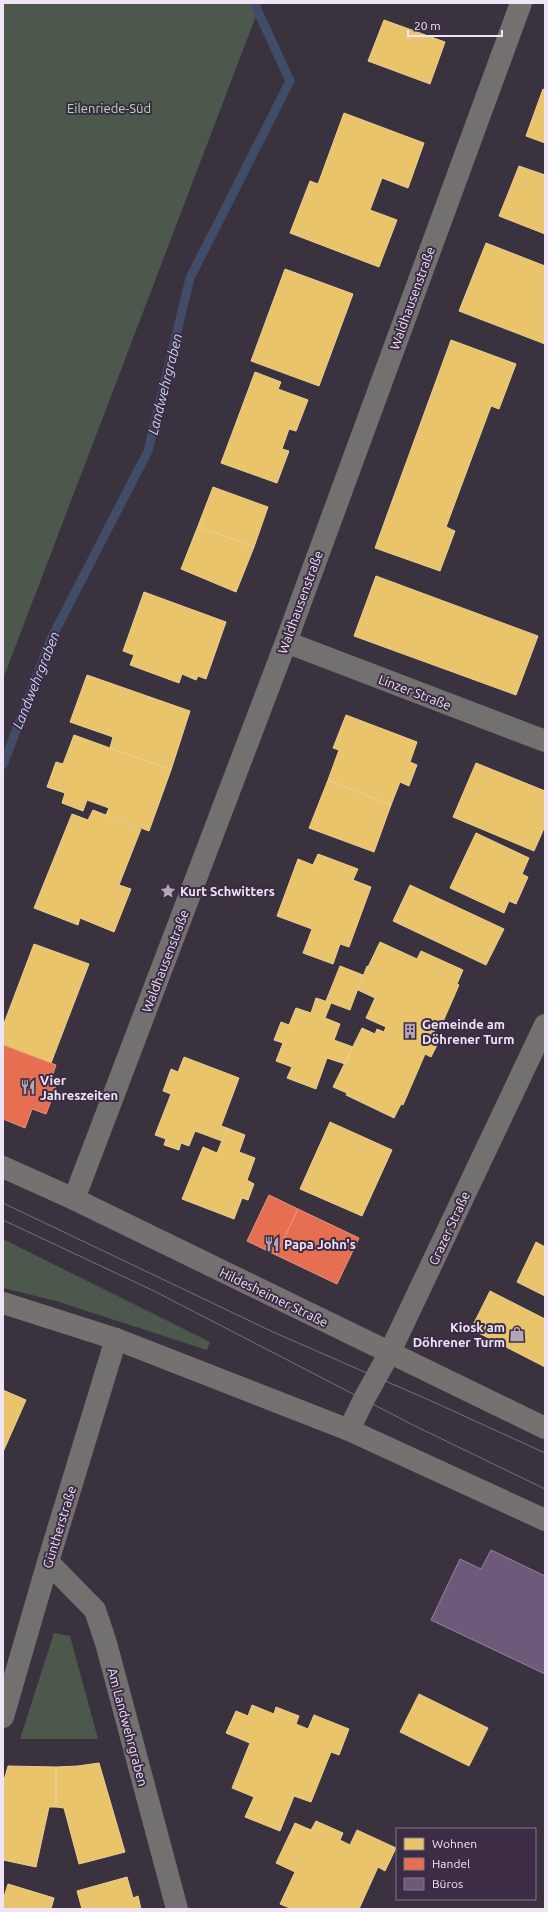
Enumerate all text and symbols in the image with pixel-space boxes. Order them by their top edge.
scale bar [408,12,502,38]
text: 20 m [414,19,441,32]
park label: Eilenriede-Süd [67,101,151,115]
street label: Waldhausenstraße [387,245,437,351]
water label: Landwehrgraben [145,332,185,436]
street label: Waldhausenstraße [275,549,325,655]
water label: Landwehrgraben [9,629,63,731]
street label: Linzer Straße [377,672,453,712]
place icon: Kurt Schwitters [159,882,177,900]
place label: Kurt Schwitters [180,884,275,898]
street label: Waldhausenstraße [139,908,191,1014]
place label: Gemeinde am Döhrener Turm [422,1017,514,1046]
building icon: Gemeinde am Döhrener Turm [401,1022,419,1040]
place label: Vier Jahreszeiten [40,1073,118,1102]
restaurant icon: Vier Jahreszeiten [19,1078,37,1096]
street label: Grazer Straße [426,1189,472,1267]
restaurant icon: Papa John's [263,1235,281,1253]
place label: Papa John's [284,1237,356,1251]
street label: Hildesheimer Straße [218,1265,330,1329]
place label: Kiosk am Döhrener Turm [413,1320,505,1349]
shop icon: Kiosk am Döhrener Turm [508,1325,526,1343]
street label: Güntherstraße [40,1484,78,1570]
street label: Am Landwehrgraben [105,1666,151,1788]
legend [396,1828,536,1900]
text: Wohnen [432,1837,477,1850]
text: Handel [432,1857,470,1870]
text: Büros [432,1877,463,1890]

